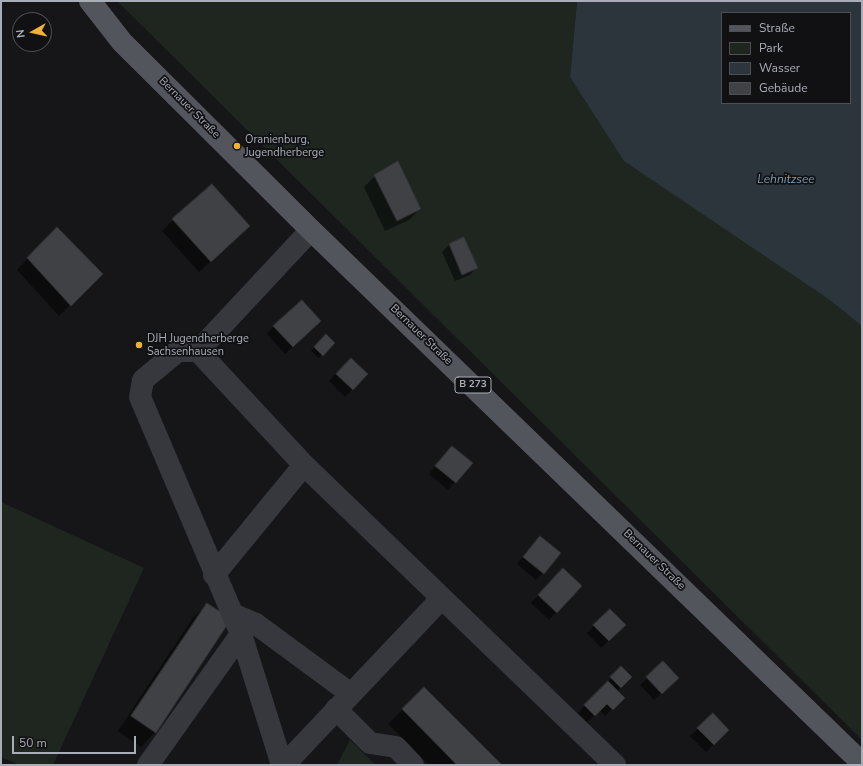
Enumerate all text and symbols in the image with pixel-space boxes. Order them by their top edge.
north arrow [12,12,52,52]
legend [721,12,851,104]
text: Straße [759,20,795,36]
text: N [13,28,29,39]
text: Park [759,40,783,56]
text: Wasser [759,60,800,76]
street label: Bernauer Straße [156,75,222,141]
text: Gebäude [759,80,808,96]
place label: Oranienburg, Jugendherberge [245,133,324,159]
marker: Oranienburg, Jugendherberge [232,141,242,151]
water label: Lehnitzsee [757,173,815,187]
street label: Bernauer Straße [387,302,455,368]
place label: DJH Jugendherberge Sachsenhausen [147,332,249,358]
marker: DJH Jugendherberge Sachsenhausen [134,340,144,350]
road number: B 273 [455,377,491,393]
street label: Bernauer Straße [620,527,688,593]
scale bar [14,728,138,754]
text: 50 m [19,735,47,751]

